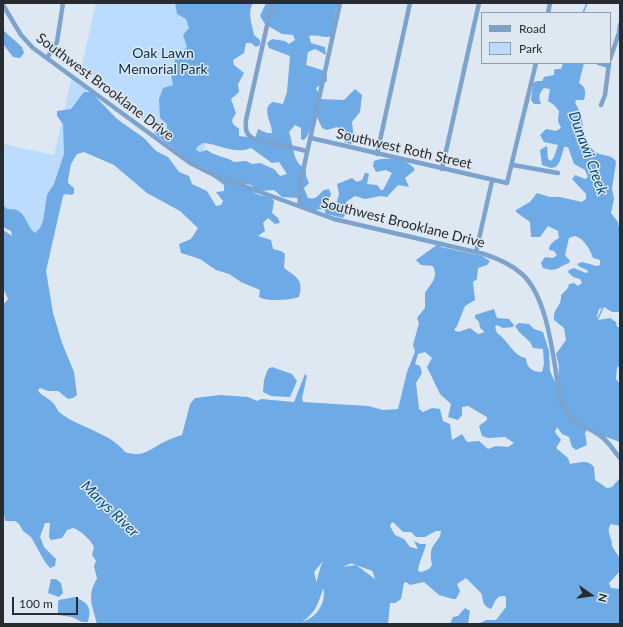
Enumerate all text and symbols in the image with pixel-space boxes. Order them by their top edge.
legend [481,12,611,64]
text: Road [519,21,546,36]
street label: Southwest Brooklane Drive [33,30,177,144]
text: Park [519,41,542,56]
park label: Oak Lawn Memorial Park [118,45,208,78]
water label: Dunawi Creek [565,109,611,197]
street label: Southwest Roth Street [335,125,473,173]
street label: Southwest Brooklane Drive [319,195,487,251]
water label: Marys River [77,477,143,541]
north arrow [571,575,611,615]
scale bar [14,589,80,615]
text: N [596,592,610,603]
text: 100 m [19,596,53,611]

